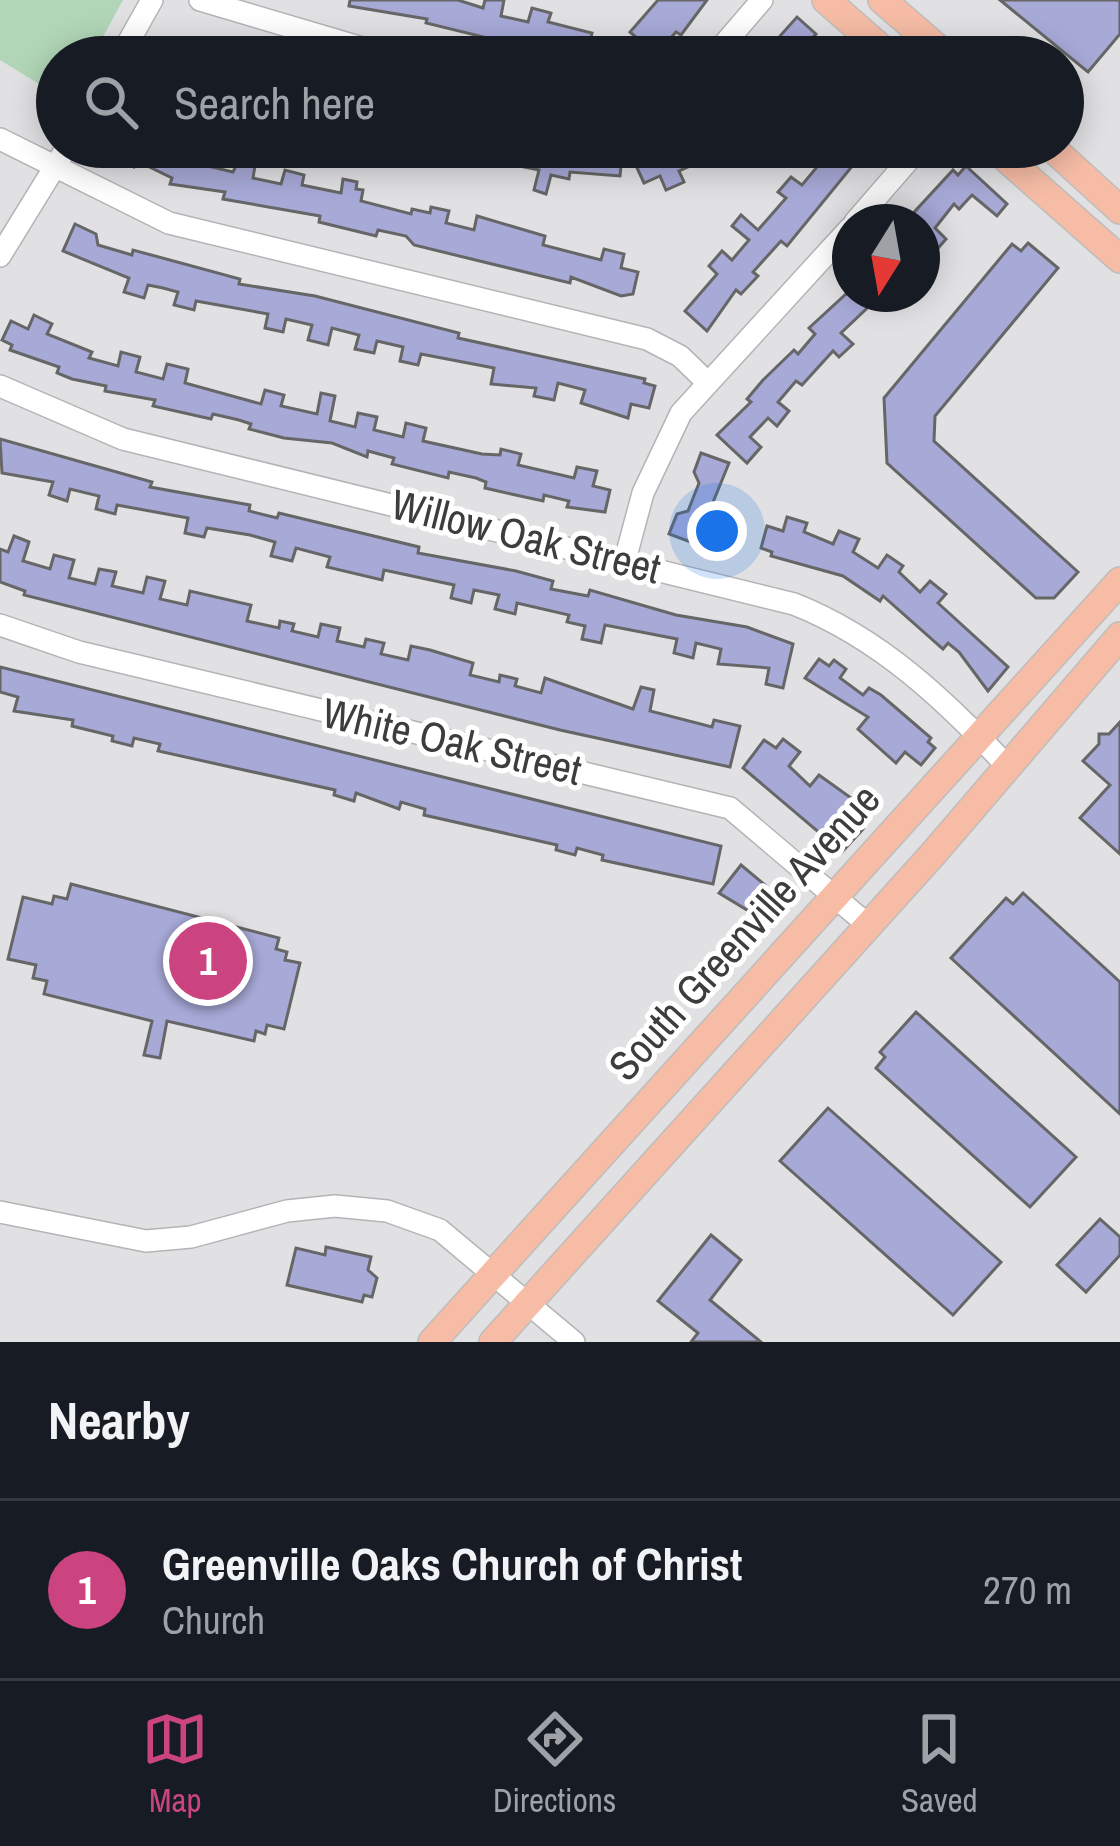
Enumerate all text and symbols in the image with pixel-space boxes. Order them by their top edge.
search box [36,36,1084,168]
icon: search [78,69,144,135]
text: Search here [174,72,375,133]
north arrow [832,204,940,312]
street label: Willow Oak Street [386,475,666,597]
your location [687,501,747,561]
street label: White Oak Street [317,684,587,798]
street label: South Greenville Avenue [596,772,892,1092]
pin: 1 [169,916,247,1006]
text: Nearby [48,1386,190,1455]
text: Greenville Oaks Church of Christ [162,1533,742,1594]
text: 1 [78,1564,96,1616]
text: 270 m [983,1564,1072,1616]
text: Church [162,1594,265,1646]
tab: Map [142,1706,208,1822]
tab: Directions [493,1706,616,1822]
tab: Saved [901,1706,978,1822]

